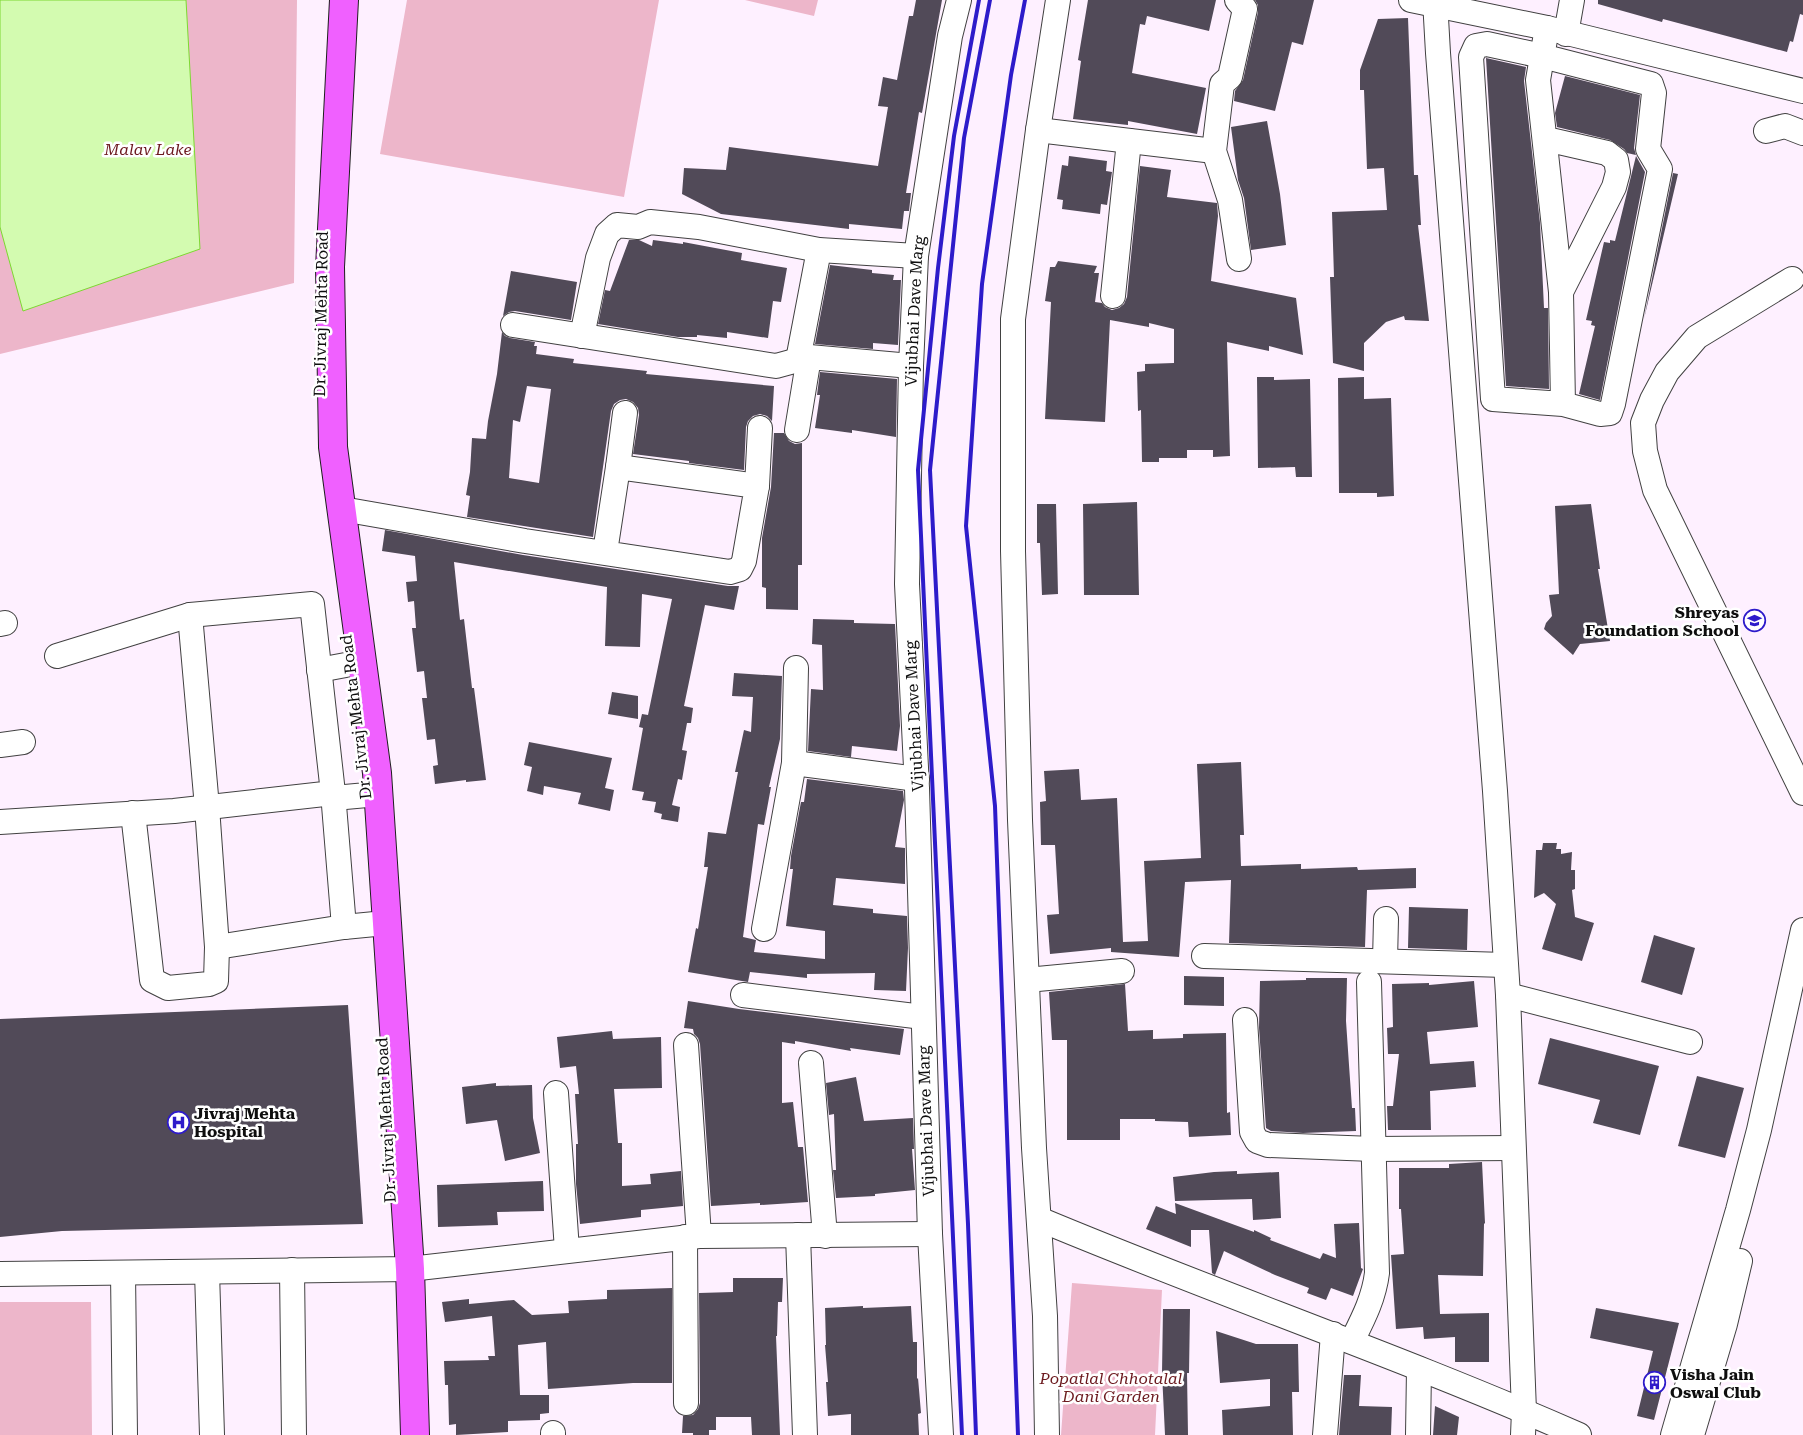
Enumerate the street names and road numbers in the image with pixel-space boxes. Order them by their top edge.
street label: Dr. Jivraj Mehta Road [310,231,332,397]
street label: Vijubhai Dave Marg [901,233,929,387]
street label: Dr. Jivraj Mehta Road [336,634,376,800]
street label: Vijubhai Dave Marg [901,639,927,792]
street label: Dr. Jivraj Mehta Road [372,1037,400,1203]
street label: Vijubhai Dave Marg [914,1044,938,1197]

